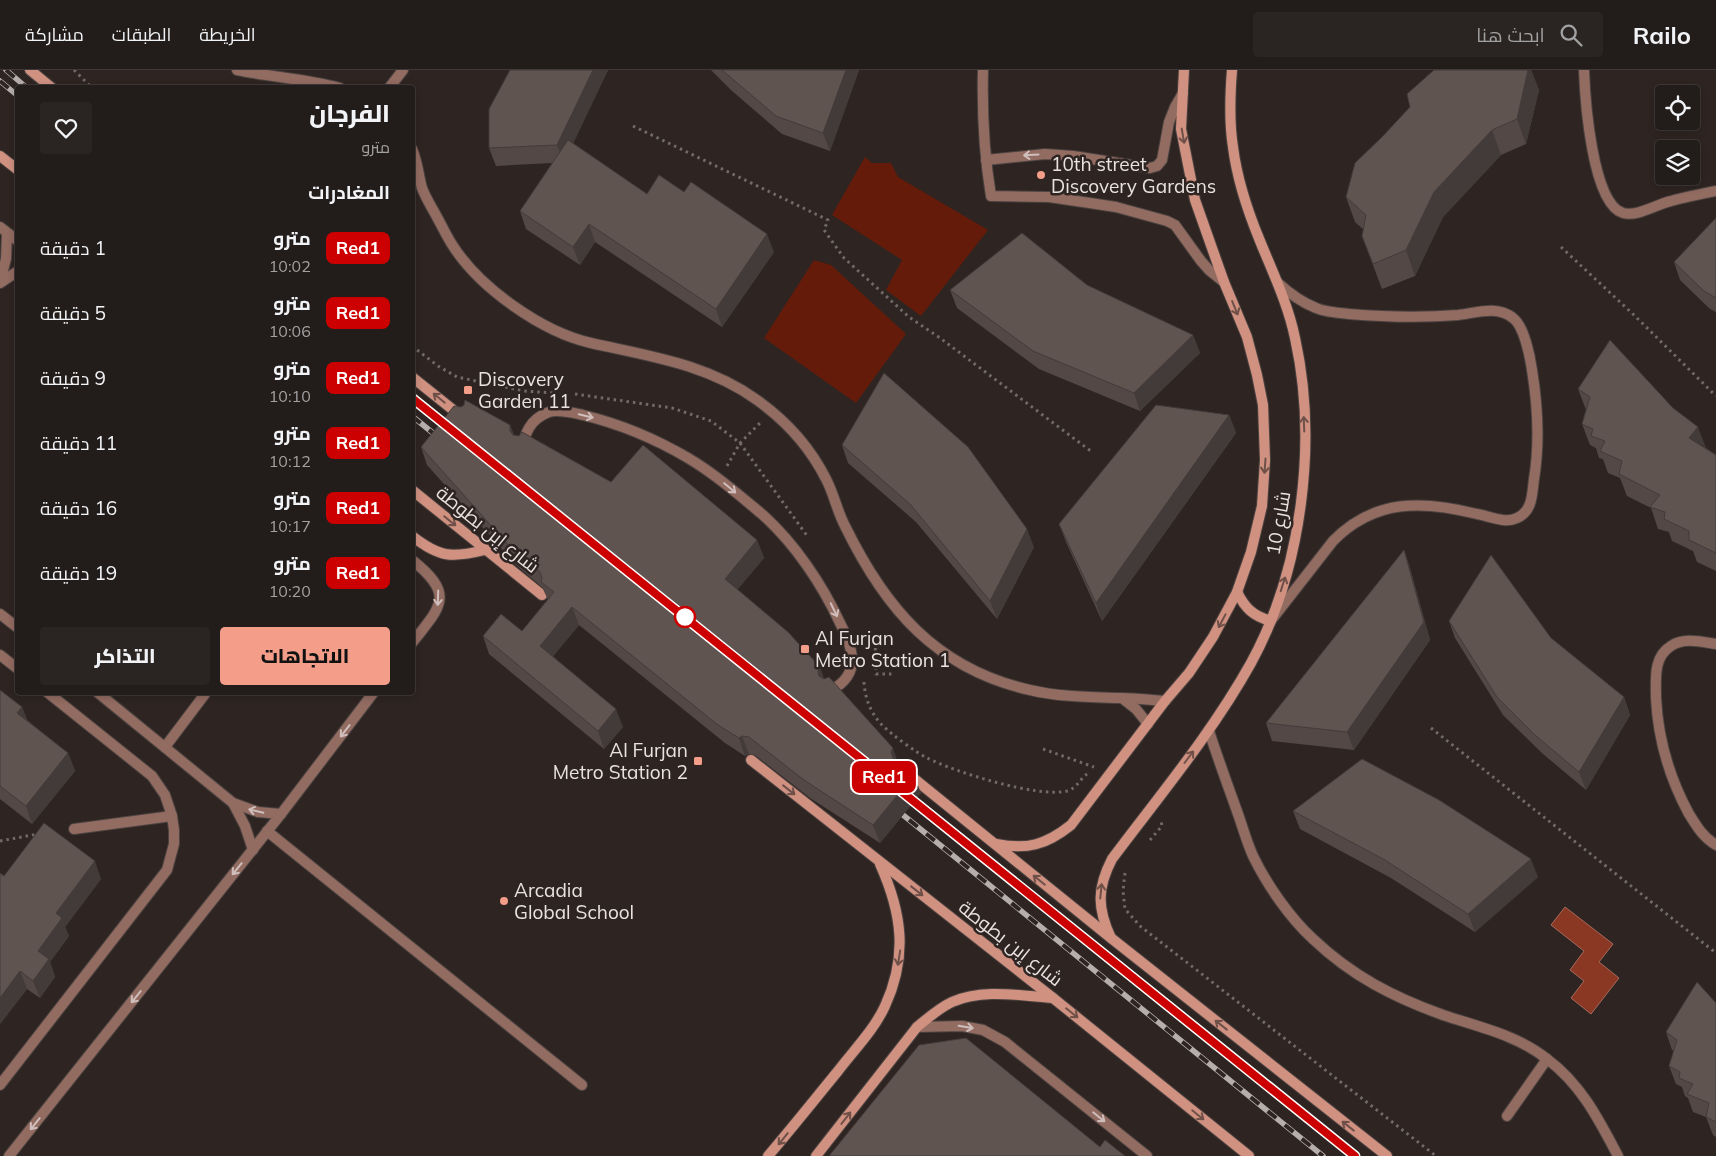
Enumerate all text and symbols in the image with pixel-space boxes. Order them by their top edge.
search box [1253,12,1603,57]
text: Railo [1633,20,1691,50]
icon: search [1557,21,1585,49]
text: مشاركة [25,23,84,46]
text: الطبقات [112,23,171,46]
text: الخريطة [199,23,256,46]
text: ابحث هنا [1476,23,1545,47]
map controls [1655,85,1700,185]
button: locate [1655,85,1700,130]
text: الفرجان [309,98,390,128]
button: heart [40,102,92,154]
one-way arrow [1178,128,1188,144]
text: مترو [362,137,390,157]
button: layers [1655,140,1700,185]
one-way arrow [1023,150,1039,159]
place label: 10th street Discovery Gardens [1051,152,1216,198]
marker: 10th street Discovery Gardens [1035,169,1047,181]
text: المغادرات [308,180,390,204]
text: مترو [273,226,311,250]
text: 1 دقيقة [40,236,106,260]
text: Red1 [336,236,380,259]
text: 10:02 [269,256,311,276]
text: مترو [273,291,311,315]
one-way arrow [1230,300,1240,315]
text: 5 دقيقة [40,301,106,325]
text: Red1 [336,301,380,324]
text: 10:06 [269,321,311,341]
text: مترو [273,356,311,380]
text: 9 دقيقة [40,366,106,390]
text: Red1 [336,366,380,389]
place label: Discovery Garden 11 [478,367,571,413]
marker: Discovery Garden 11 [462,384,474,396]
text: 10:10 [269,386,311,406]
one-way arrow [433,393,446,404]
one-way arrow [577,412,593,421]
one-way arrow [1299,416,1309,432]
text: مترو [273,421,311,445]
text: 11 دقيقة [40,431,117,455]
text: Red1 [336,431,380,454]
text: 10:12 [269,451,311,471]
one-way arrow [1260,457,1269,473]
street label: شارع إبن بطوطة [430,480,544,579]
one-way arrow [723,482,736,493]
text: مترو [273,486,311,510]
street label: شارع 10 [1261,489,1297,557]
text: 16 دقيقة [40,496,117,520]
text: Red1 [336,496,380,519]
one-way arrow [443,515,456,526]
text: 10:17 [269,516,311,536]
text: مترو [273,551,311,575]
text: 19 دقيقة [40,561,117,585]
text: Red1 [336,561,380,584]
one-way arrow [1278,576,1288,592]
text: 10:20 [269,581,311,601]
one-way arrow [434,590,443,606]
one-way arrow [830,602,840,617]
unlabelled marker [674,606,696,628]
one-way arrow [1216,613,1226,627]
place label: Al Furjan Metro Station 1 [815,626,950,672]
button: التذاكر [40,627,210,685]
button: الاتجاهات [220,627,390,685]
marker: Al Furjan Metro Station 1 [799,643,811,655]
one-way arrow [339,724,350,737]
place label: Al Furjan Metro Station 2 [553,738,688,784]
one-way arrow [1184,751,1195,764]
marker: Al Furjan Metro Station 2 [692,755,704,767]
line badge: Red1 [849,761,919,793]
text: Red1 [862,765,906,788]
one-way arrow [782,785,796,795]
one-way arrow [249,806,265,815]
one-way arrow [232,863,243,876]
one-way arrow [1033,874,1046,885]
place label: Arcadia Global School [514,878,634,924]
one-way arrow [1096,884,1106,900]
one-way arrow [910,885,923,896]
marker: Arcadia Global School [498,895,510,907]
street label: شارع إبن بطوطة [953,895,1068,993]
one-way arrow [893,950,903,966]
one-way arrow [130,990,141,1003]
one-way arrow [1065,1008,1078,1019]
one-way arrow [1215,1020,1228,1031]
one-way arrow [958,1023,974,1033]
one-way arrow [1191,1110,1204,1121]
one-way arrow [841,1111,852,1124]
one-way arrow [1092,1112,1105,1123]
one-way arrow [29,1117,40,1130]
one-way arrow [1342,1120,1355,1131]
one-way arrow [777,1132,788,1145]

